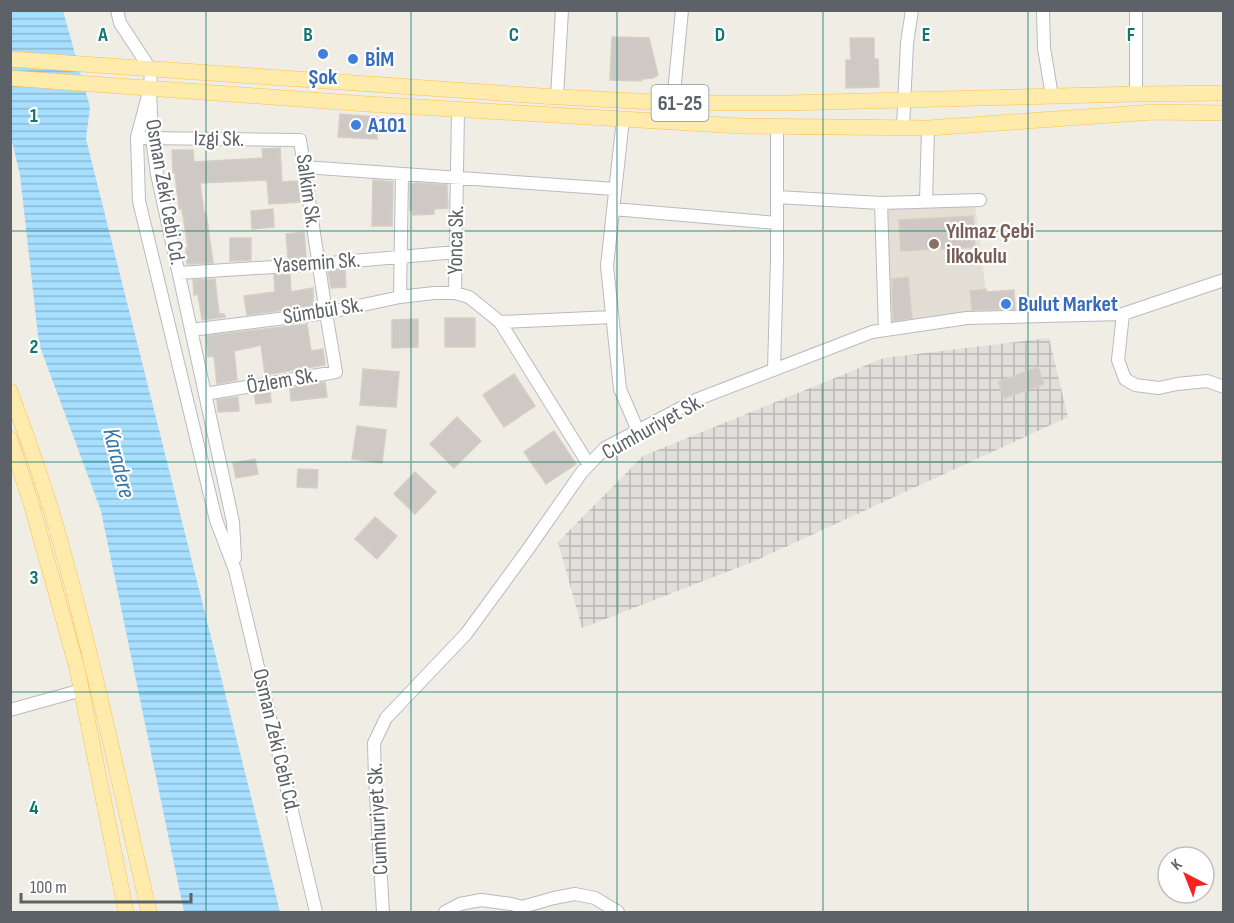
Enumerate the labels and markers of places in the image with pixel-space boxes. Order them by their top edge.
place label: BİM [365,46,394,73]
marker: Şok [316,47,330,61]
marker: BİM [346,52,360,66]
place label: Şok [309,64,338,91]
place label: A101 [367,112,407,139]
marker: A101 [349,118,363,132]
place label: Yılmaz Çebi İlkokulu [946,218,1034,270]
marker: Yılmaz Çebi İlkokulu [927,237,941,251]
place label: Bulut Market [1018,291,1118,318]
marker: Bulut Market [999,297,1013,311]

